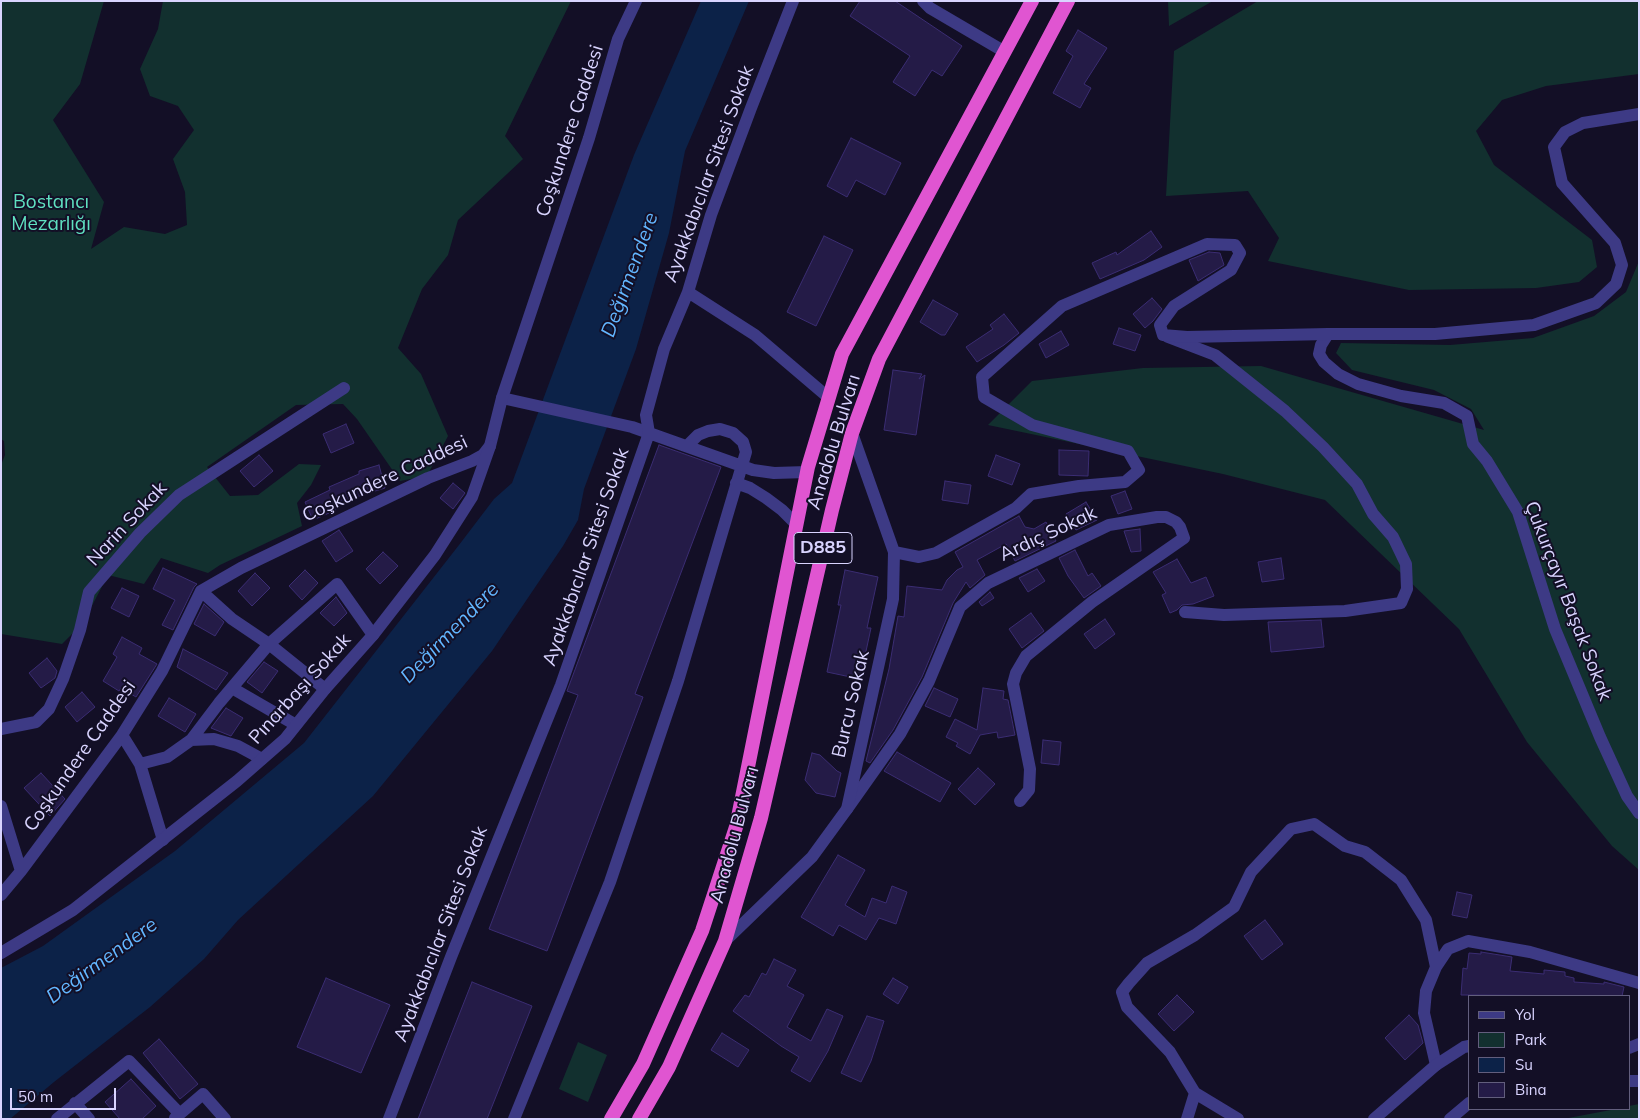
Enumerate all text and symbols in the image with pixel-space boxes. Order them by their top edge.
street label: Coşkundere Caddesi [531,42,609,220]
street label: Ayakkabıcılar Sitesi Sokak [659,63,759,285]
park label: Bostancı Mezarlığı [11,191,91,235]
water label: Değirmendere [596,209,664,341]
street label: Anadolu Bulvarı [803,372,865,512]
street label: Coşkundere Caddesi [299,431,471,527]
street label: Ayakkabıcılar Sitesi Sokak [538,445,634,669]
street label: Narin Sokak [82,477,172,571]
street label: Çukurçayır Başak Sokak [1519,498,1617,704]
street label: Ardıç Sokak [996,502,1100,566]
road number: D885 [794,532,852,564]
water label: Değirmendere [396,578,504,688]
street label: Pınarbaşı Sokak [244,629,356,749]
street label: Burcu Sokak [828,648,874,760]
street label: Coşkundere Caddesi [19,676,141,836]
street label: Anadolu Bulvarı [706,764,764,906]
street label: Ayakkabıcılar Sitesi Sokak [389,823,493,1045]
water label: Değirmendere [42,913,162,1009]
legend [1468,995,1630,1110]
text: Yol [1515,1005,1535,1024]
text: Park [1515,1030,1547,1049]
text: Su [1515,1055,1533,1074]
scale bar [12,1078,119,1110]
text: Bina [1515,1080,1547,1099]
text: 50 m [18,1087,53,1106]

